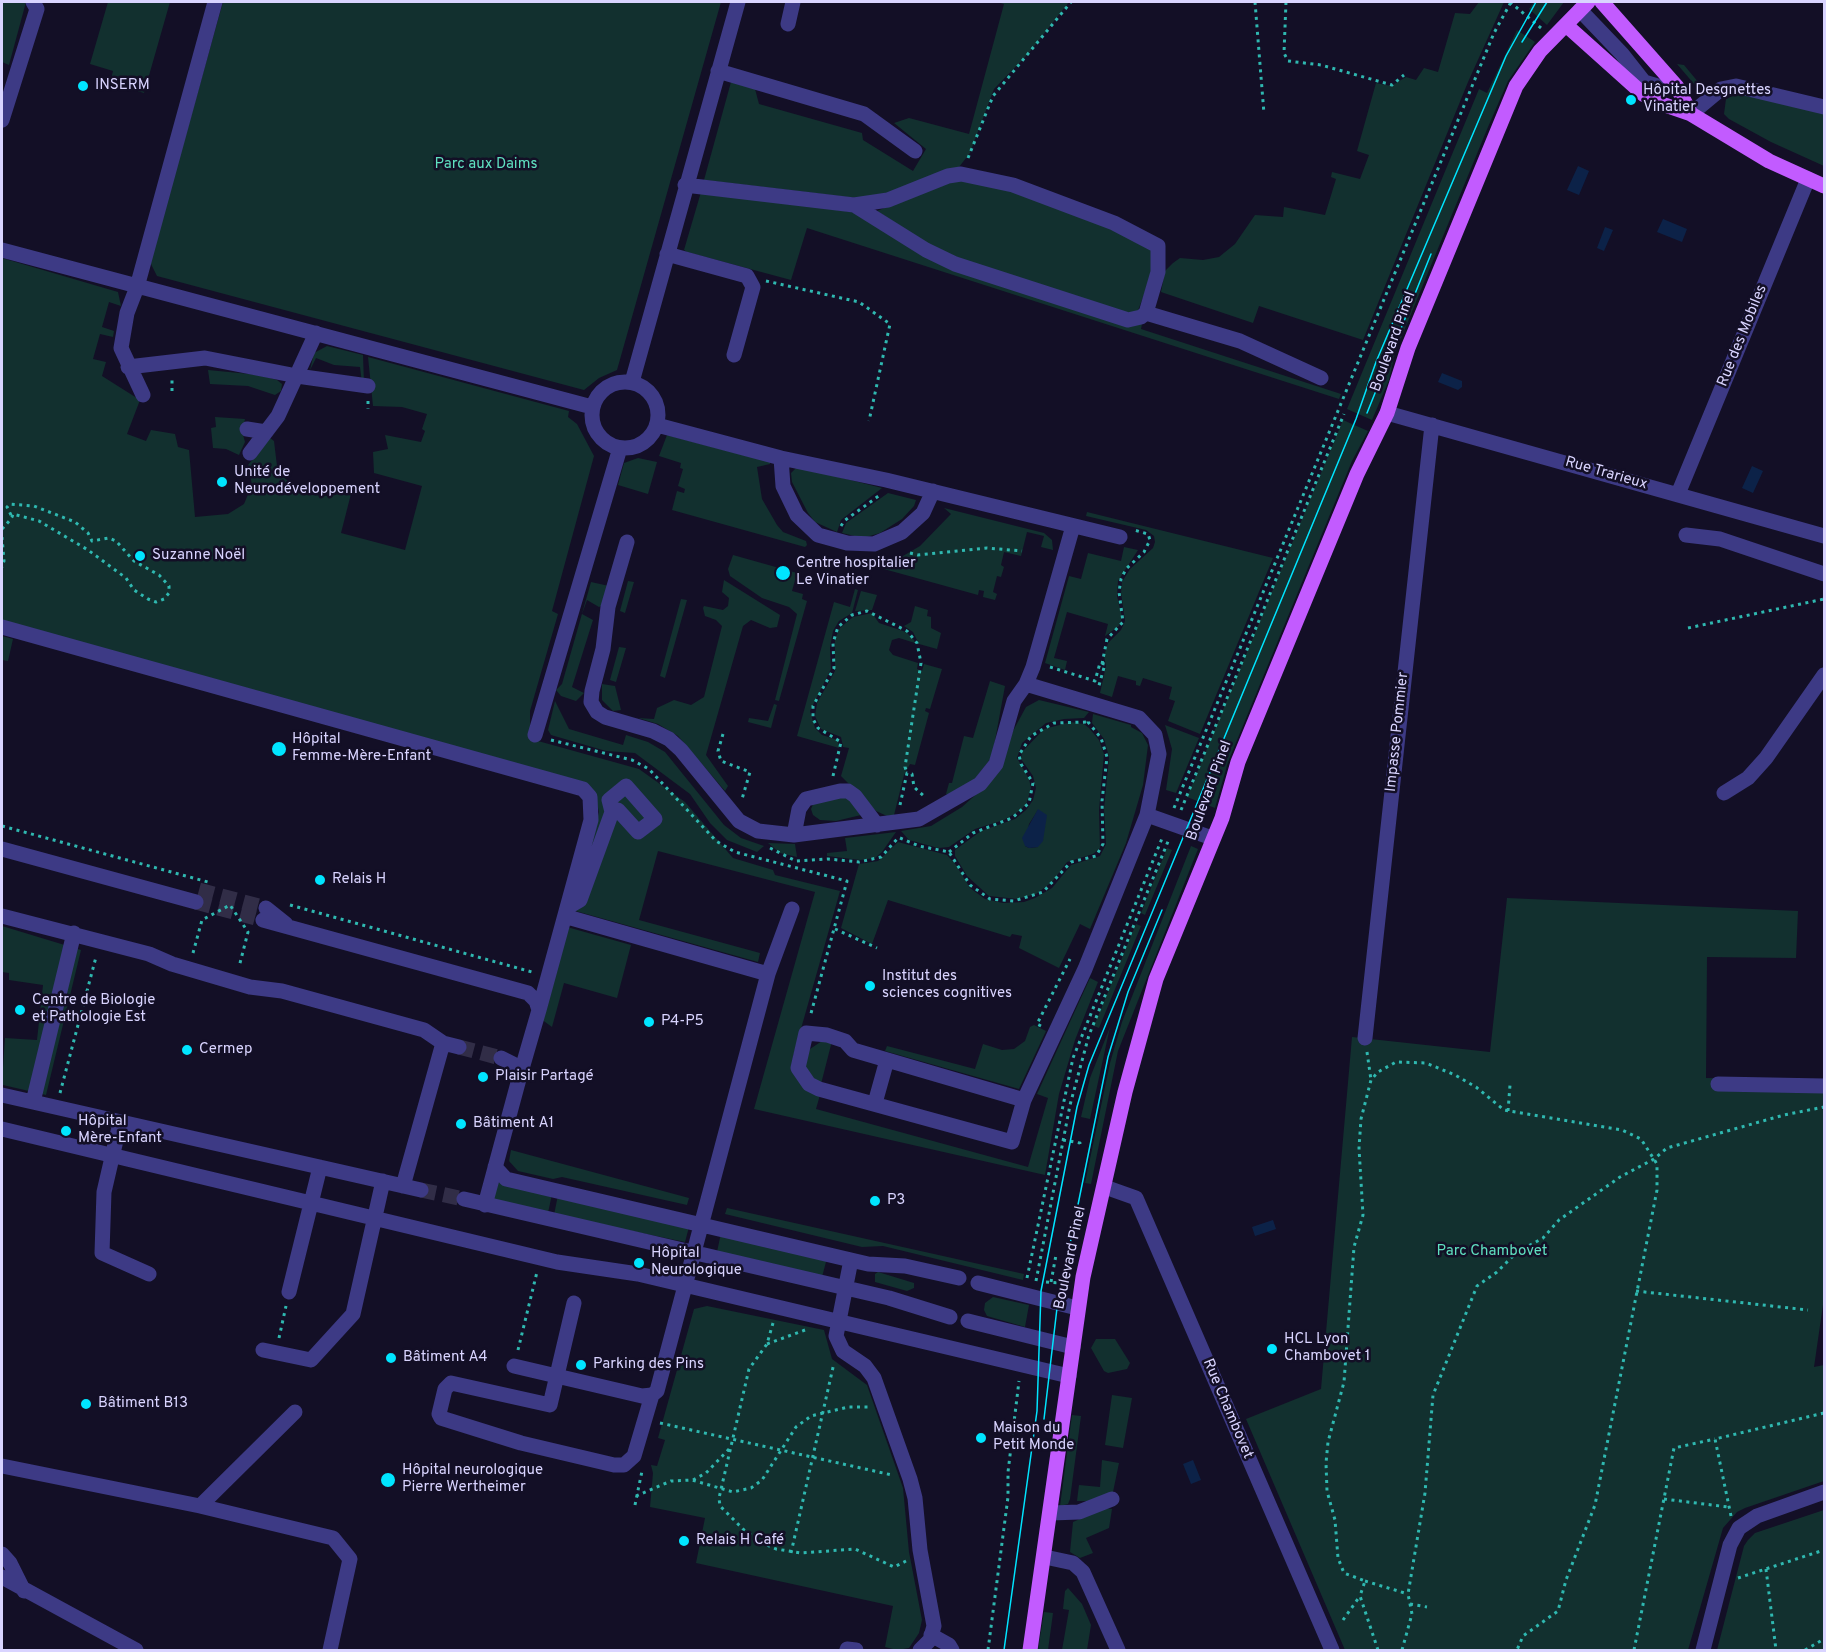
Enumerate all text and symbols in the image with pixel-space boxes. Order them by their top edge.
place label: INSERM [95,77,150,95]
marker: INSERM [76,79,90,93]
place label: Hôpital Desgnettes Vinatier [1643,82,1771,117]
marker: Hôpital Desgnettes Vinatier [1624,93,1638,107]
park label: Parc aux Daims [435,156,537,174]
street label: Rue des Mobiles [1714,282,1772,390]
street label: Boulevard Pinel [1368,289,1420,395]
street label: Rue Trarieux [1563,454,1649,494]
place label: Unité de Neurodéveloppement [234,464,380,499]
marker: Unité de Neurodéveloppement [215,475,229,489]
place label: Suzanne Noël [152,547,245,565]
marker: Suzanne Noël [133,549,147,563]
place label: Centre hospitalier Le Vinatier [796,555,916,590]
marker: Centre hospitalier Le Vinatier [774,564,792,582]
street label: Impasse Pommier [1383,671,1413,793]
place label: Hôpital Femme-Mère-Enfant [292,731,431,766]
street label: Boulevard Pinel [1184,738,1236,844]
marker: Hôpital Femme-Mère-Enfant [270,740,288,758]
place label: Relais H [332,871,386,889]
marker: Relais H [313,873,327,887]
place label: Institut des sciences cognitives [882,968,1012,1003]
marker: Institut des sciences cognitives [863,979,877,993]
place label: Centre de Biologie et Pathologie Est [32,992,155,1027]
marker: Centre de Biologie et Pathologie Est [13,1003,27,1017]
place label: P4-P5 [661,1013,704,1031]
marker: P4-P5 [642,1015,656,1029]
place label: Cermep [199,1041,252,1059]
marker: Cermep [180,1043,194,1057]
place label: Plaisir Partagé [495,1068,594,1086]
marker: Plaisir Partagé [476,1070,490,1084]
place label: Hôpital Mère-Enfant [78,1113,162,1148]
place label: Bâtiment A1 [473,1115,554,1133]
marker: Bâtiment A1 [454,1117,468,1131]
marker: Hôpital Mère-Enfant [59,1124,73,1138]
place label: P3 [887,1192,905,1210]
marker: P3 [868,1194,882,1208]
street label: Boulevard Pinel [1051,1205,1091,1311]
park label: Parc Chambovet [1437,1243,1547,1261]
place label: Hôpital Neurologique [651,1245,742,1280]
marker: Hôpital Neurologique [632,1256,646,1270]
place label: HCL Lyon Chambovet 1 [1284,1331,1370,1366]
marker: HCL Lyon Chambovet 1 [1265,1342,1279,1356]
place label: Bâtiment A4 [403,1349,488,1367]
marker: Bâtiment A4 [384,1351,398,1365]
place label: Parking des Pins [593,1356,704,1374]
street label: Rue Chambovet [1198,1356,1256,1462]
marker: Parking des Pins [574,1358,588,1372]
place label: Bâtiment B13 [98,1395,188,1413]
marker: Bâtiment B13 [79,1397,93,1411]
place label: Maison du Petit Monde [993,1420,1074,1455]
marker: Maison du Petit Monde [974,1431,988,1445]
place label: Hôpital neurologique Pierre Wertheimer [402,1462,543,1497]
marker: Hôpital neurologique Pierre Wertheimer [379,1471,397,1489]
place label: Relais H Café [696,1532,784,1550]
marker: Relais H Café [677,1534,691,1548]

